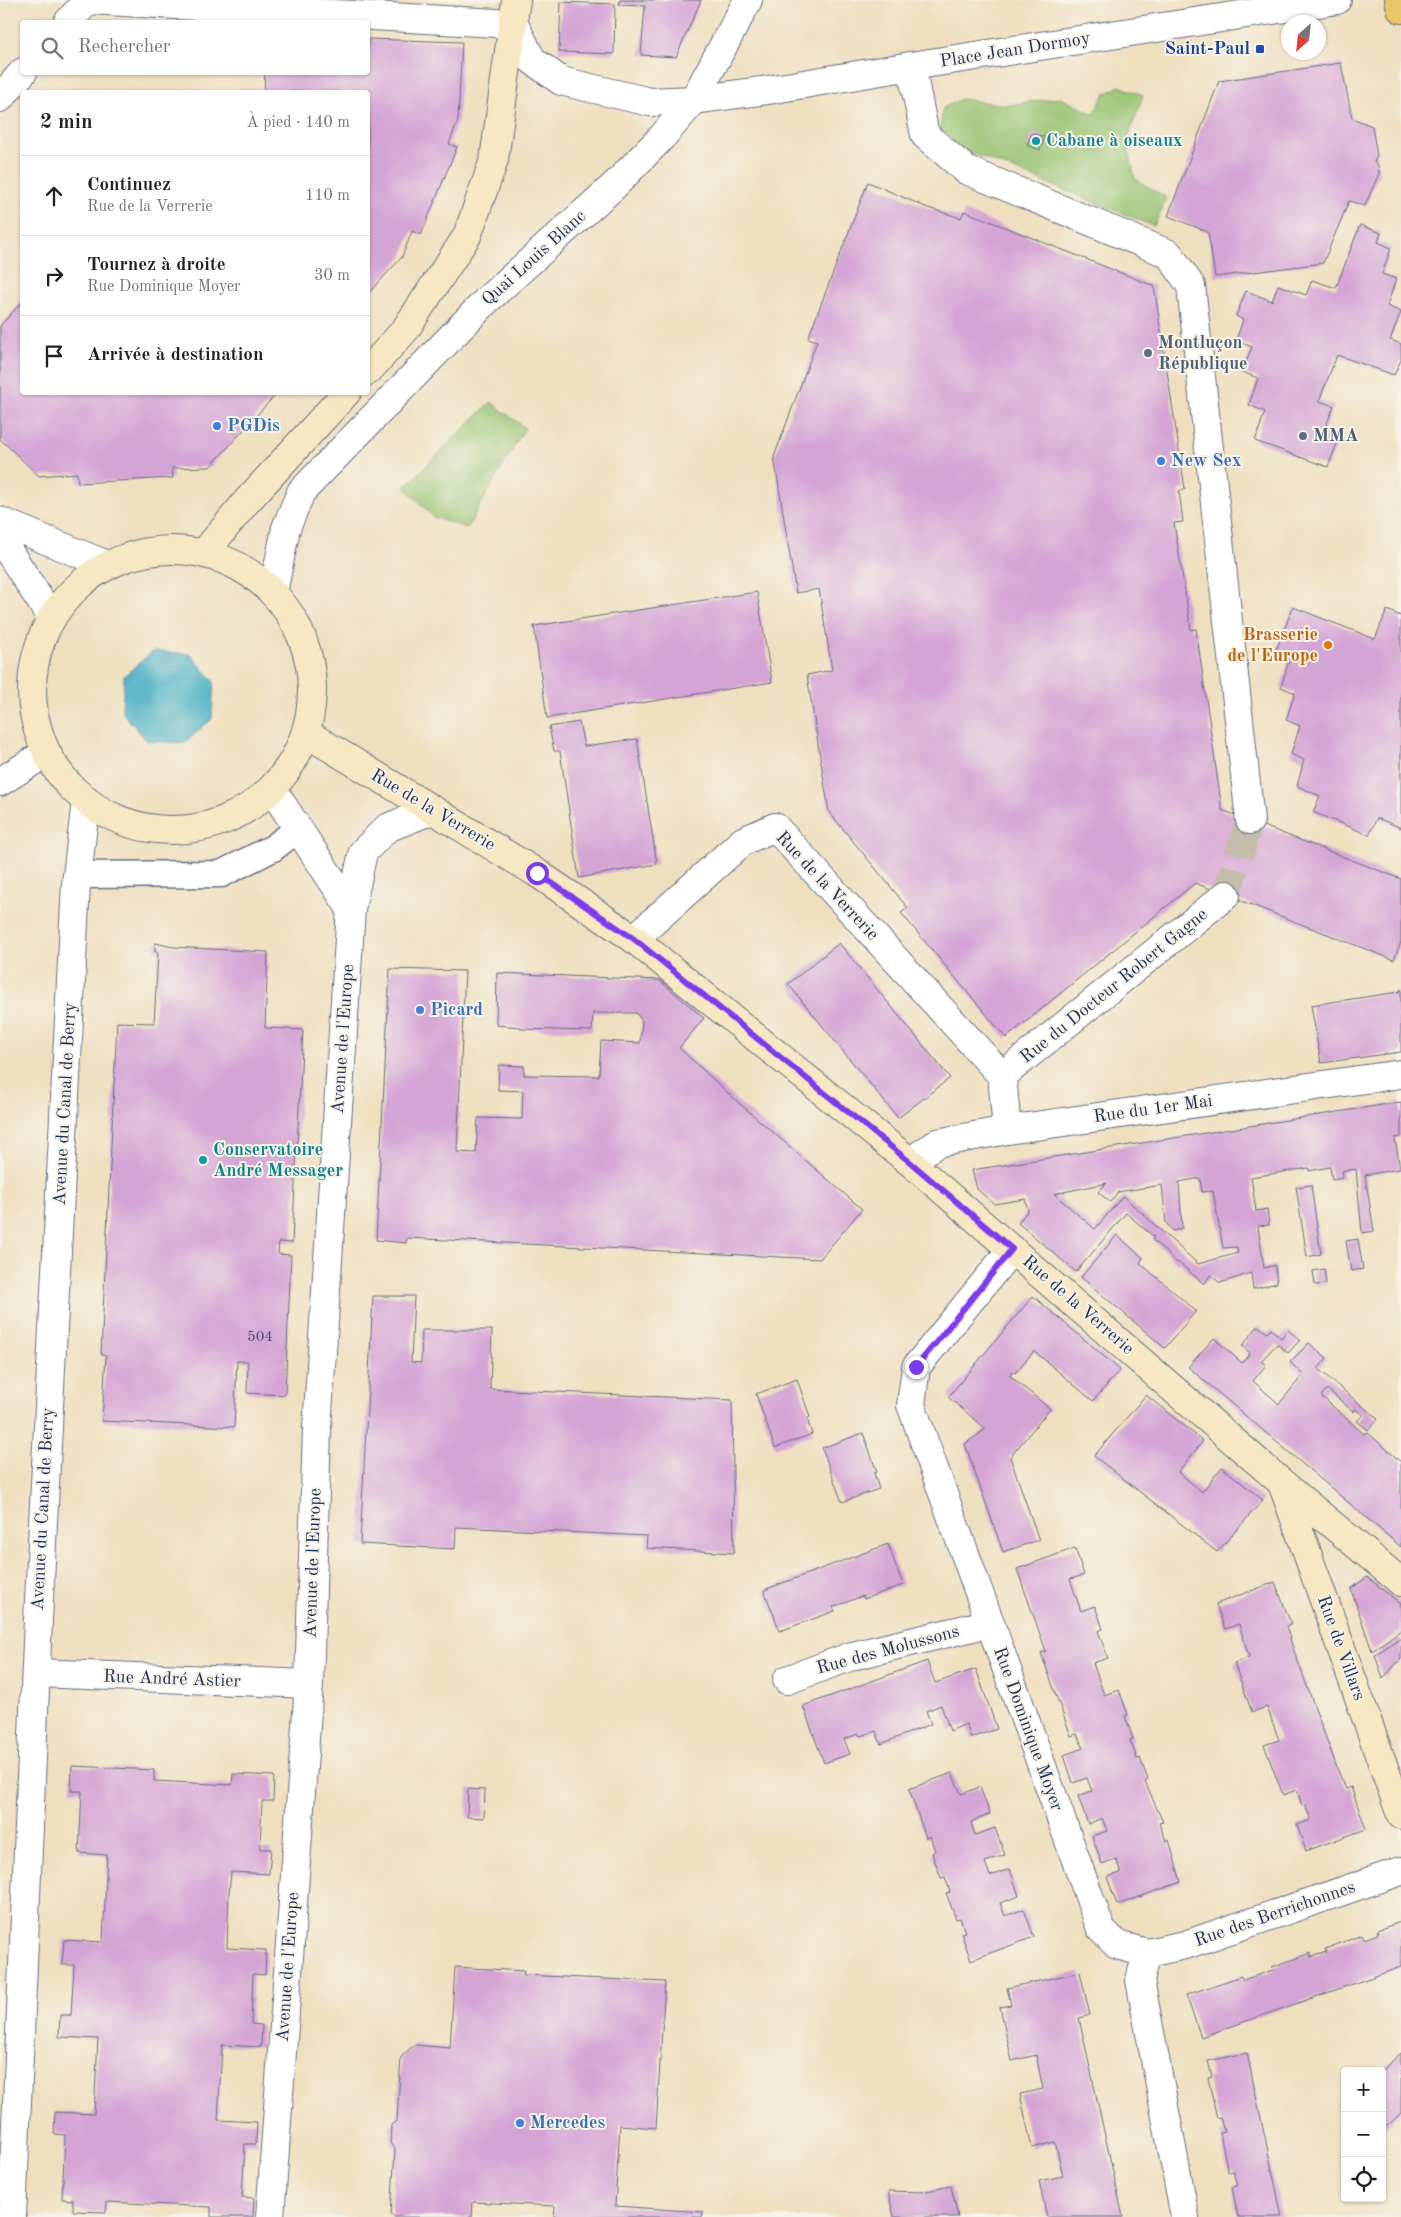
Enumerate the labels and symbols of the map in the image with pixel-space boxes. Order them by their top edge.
north arrow [1281,15,1326,60]
street label: Place Jean Dormoy [939,29,1092,71]
place label: Saint-Paul [1165,40,1250,58]
marker: Saint-Paul [1254,43,1266,55]
place label: Cabane à oiseaux [1046,132,1182,150]
marker: Cabane à oiseaux [1030,135,1042,147]
street label: Quai Louis Blanc [479,207,590,309]
place label: Montluçon République [1158,334,1248,373]
marker: Montluçon République [1142,347,1154,359]
place label: PGDis [227,417,280,435]
marker: PGDis [211,420,223,432]
place label: MMA [1313,427,1359,445]
marker: MMA [1297,430,1309,442]
place label: New Sex [1171,452,1241,470]
marker: New Sex [1155,455,1167,467]
place label: Brasserie de l'Europe [1227,626,1318,665]
marker: Brasserie de l'Europe [1322,639,1334,651]
street label: Rue de la Verrerie [368,766,498,854]
street label: Rue de la Verrerie [772,828,882,944]
route start [526,862,549,885]
street label: Rue du Docteur Robert Gagne [1017,905,1211,1067]
street label: Avenue de l'Europe [329,964,357,1114]
street label: Avenue du Canal de Berry [51,1001,79,1206]
place label: Picard [430,1001,483,1019]
marker: Picard [414,1004,426,1016]
street label: Rue du 1er Mai [1092,1092,1214,1126]
place label: Conservatoire André Messager [213,1141,343,1180]
marker: Conservatoire André Messager [197,1154,209,1166]
street label: Rue de la Verrerie [1019,1252,1137,1358]
house number: 504 [247,1330,273,1345]
route end [905,1356,928,1379]
street label: Avenue du Canal de Berry [29,1406,57,1611]
street label: Avenue de l'Europe [301,1488,325,1638]
street label: Rue de Villars [1314,1593,1368,1703]
street label: Rue des Molussons [815,1622,961,1678]
street label: Rue Dominique Moyer [990,1645,1066,1814]
street label: Rue André Astier [103,1668,242,1690]
street label: Rue des Berrichonnes [1192,1878,1358,1950]
street label: Avenue de l'Europe [274,1892,302,2042]
place label: Mercedes [530,2114,605,2132]
marker: Mercedes [514,2117,526,2129]

